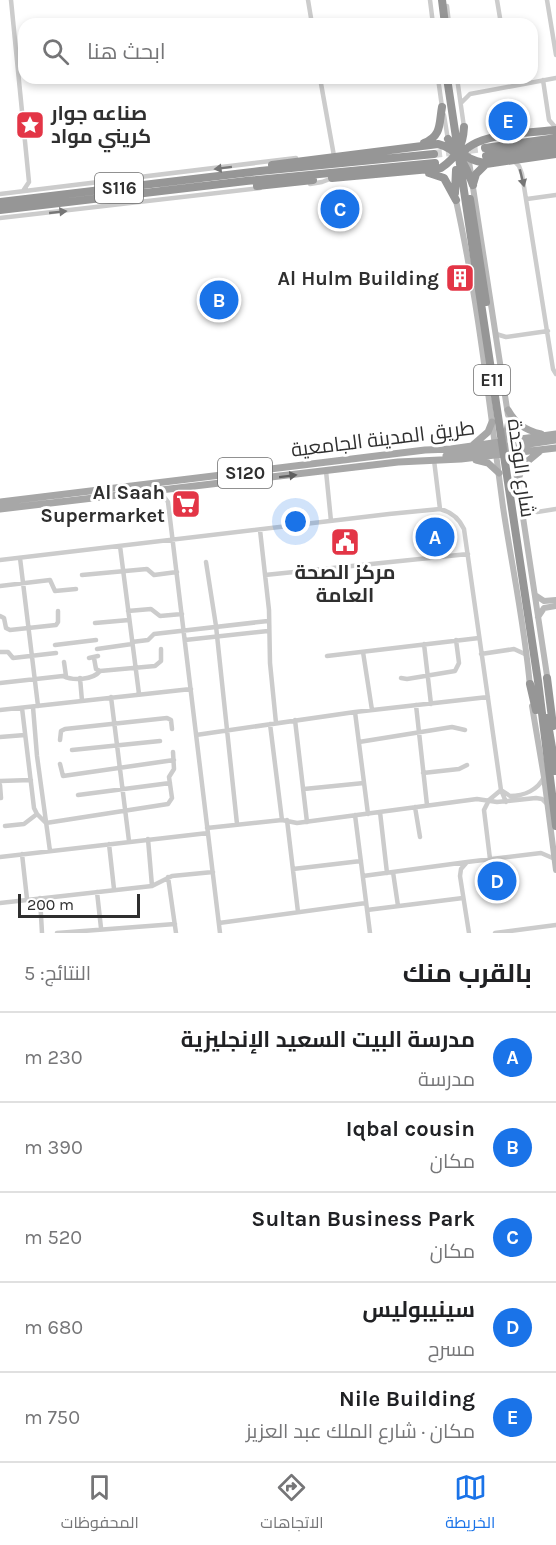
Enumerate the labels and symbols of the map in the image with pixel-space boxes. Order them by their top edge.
pin: E [488,98,528,144]
place label: صناعه جوار كريني مواد [50,102,151,153]
place icon: صناعه جوار كريني مواد [14,109,46,141]
one-way arrow [213,163,232,172]
one-way arrow [518,168,527,187]
road number: S116 [95,173,143,203]
pin: C [320,186,360,232]
one-way arrow [49,207,68,216]
building icon: Al Hulm Building [444,262,476,294]
place label: Al Hulm Building [277,267,439,290]
pin: B [200,278,238,322]
road number: E11 [474,365,510,395]
street label: طريق المدينة الجامعية [290,416,476,463]
street label: شارع الوحدة [501,417,539,519]
road number: S120 [218,458,272,488]
one-way arrow [278,471,297,481]
place label: Al Saah Supermarket [40,481,165,527]
supermarket icon: Al Saah Supermarket [170,488,202,520]
your location [281,507,310,536]
pin: A [416,514,454,560]
public building icon: مركز الصحة العامة [329,526,361,558]
place label: مركز الصحة العامة [294,561,396,607]
pin: D [478,858,516,904]
scale bar [18,891,140,918]

